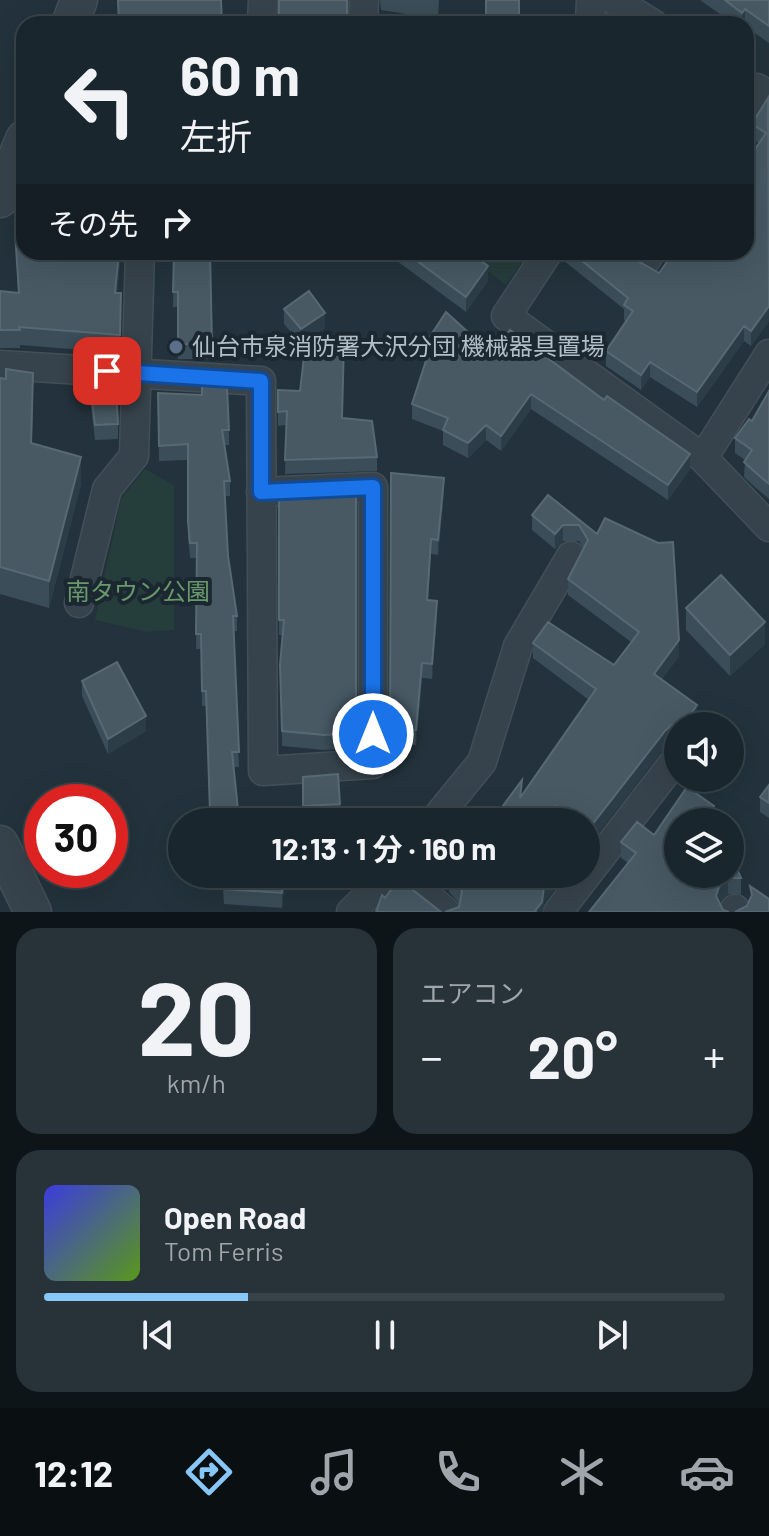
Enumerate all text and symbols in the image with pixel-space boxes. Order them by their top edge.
text: 60 m [180,40,300,107]
icon: left [48,48,152,152]
text: 左折 [180,114,252,157]
icon: right [154,200,198,244]
text: その先 [48,205,138,241]
place label: 仙台市泉消防署大沢分団 機械器具置場 [192,331,605,360]
pin [73,337,141,405]
marker: 仙台市泉消防署大沢分団 機械器具置場 [167,338,185,356]
icon: arrive [85,349,129,393]
park label: 南タウン公園 [66,576,210,605]
position arrow [331,692,415,776]
map controls [664,712,744,888]
button: sound [664,712,744,792]
speed limit sign: 30 [24,784,128,888]
button: layers [664,808,744,888]
text: 12:13 · 1 分 · 160 m [272,830,496,866]
text: 20 [137,952,255,1077]
text: エアコン [421,977,525,1008]
text: 20° [528,1019,618,1091]
text: − [421,1029,443,1082]
text: + [703,1029,725,1082]
text: km/h [167,1067,226,1098]
text: Open Road [164,1199,306,1235]
text: Tom Ferris [164,1235,284,1266]
icon: previous [136,1313,180,1357]
icon: pause [363,1313,407,1357]
icon: next [590,1313,634,1357]
icon: directions [181,1444,237,1500]
icon: music [306,1444,362,1500]
icon: phone [430,1444,486,1500]
icon: climate [554,1444,610,1500]
icon: car [679,1444,735,1500]
text: 12:12 [34,1451,113,1494]

